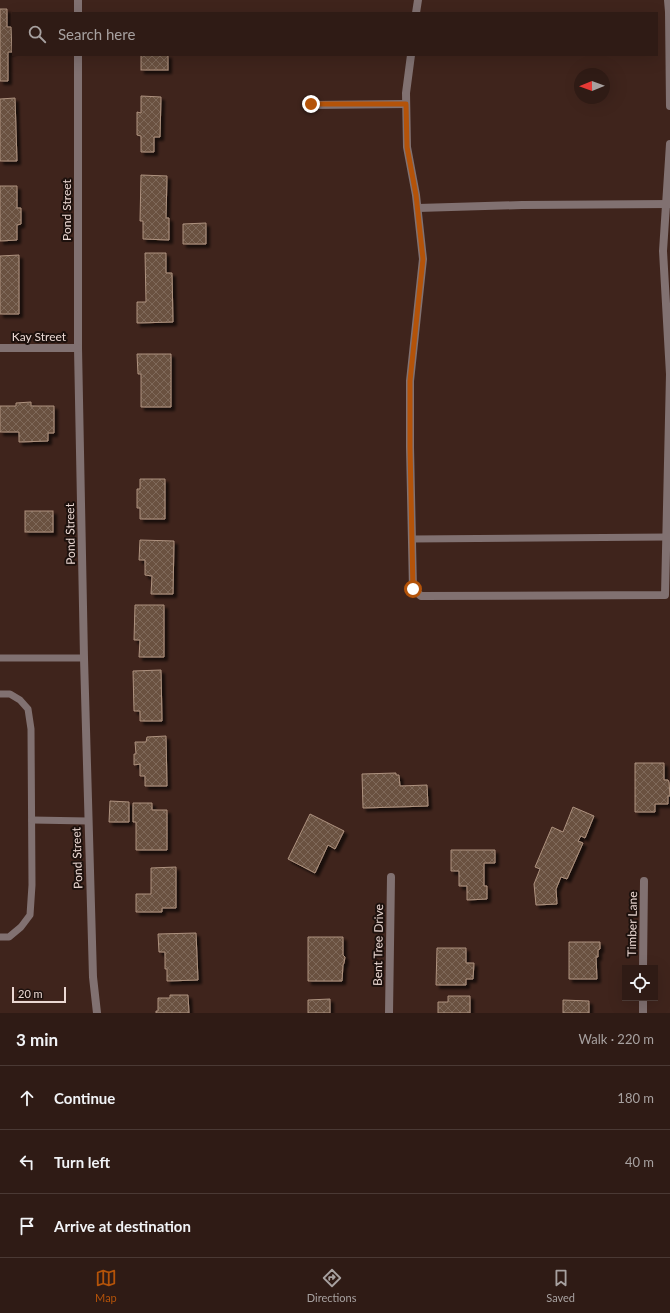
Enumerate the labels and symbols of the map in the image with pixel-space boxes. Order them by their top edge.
north arrow [574,68,610,104]
route end [302,95,320,113]
street label: Pond Street [59,178,74,241]
street label: Kay Street [12,329,67,344]
street label: Pond Street [62,502,78,565]
route start [404,580,422,598]
street label: Pond Street [68,826,86,889]
street label: Timber Lane [624,891,640,957]
street label: Bent Tree Drive [370,904,386,986]
scale bar [12,985,66,1004]

